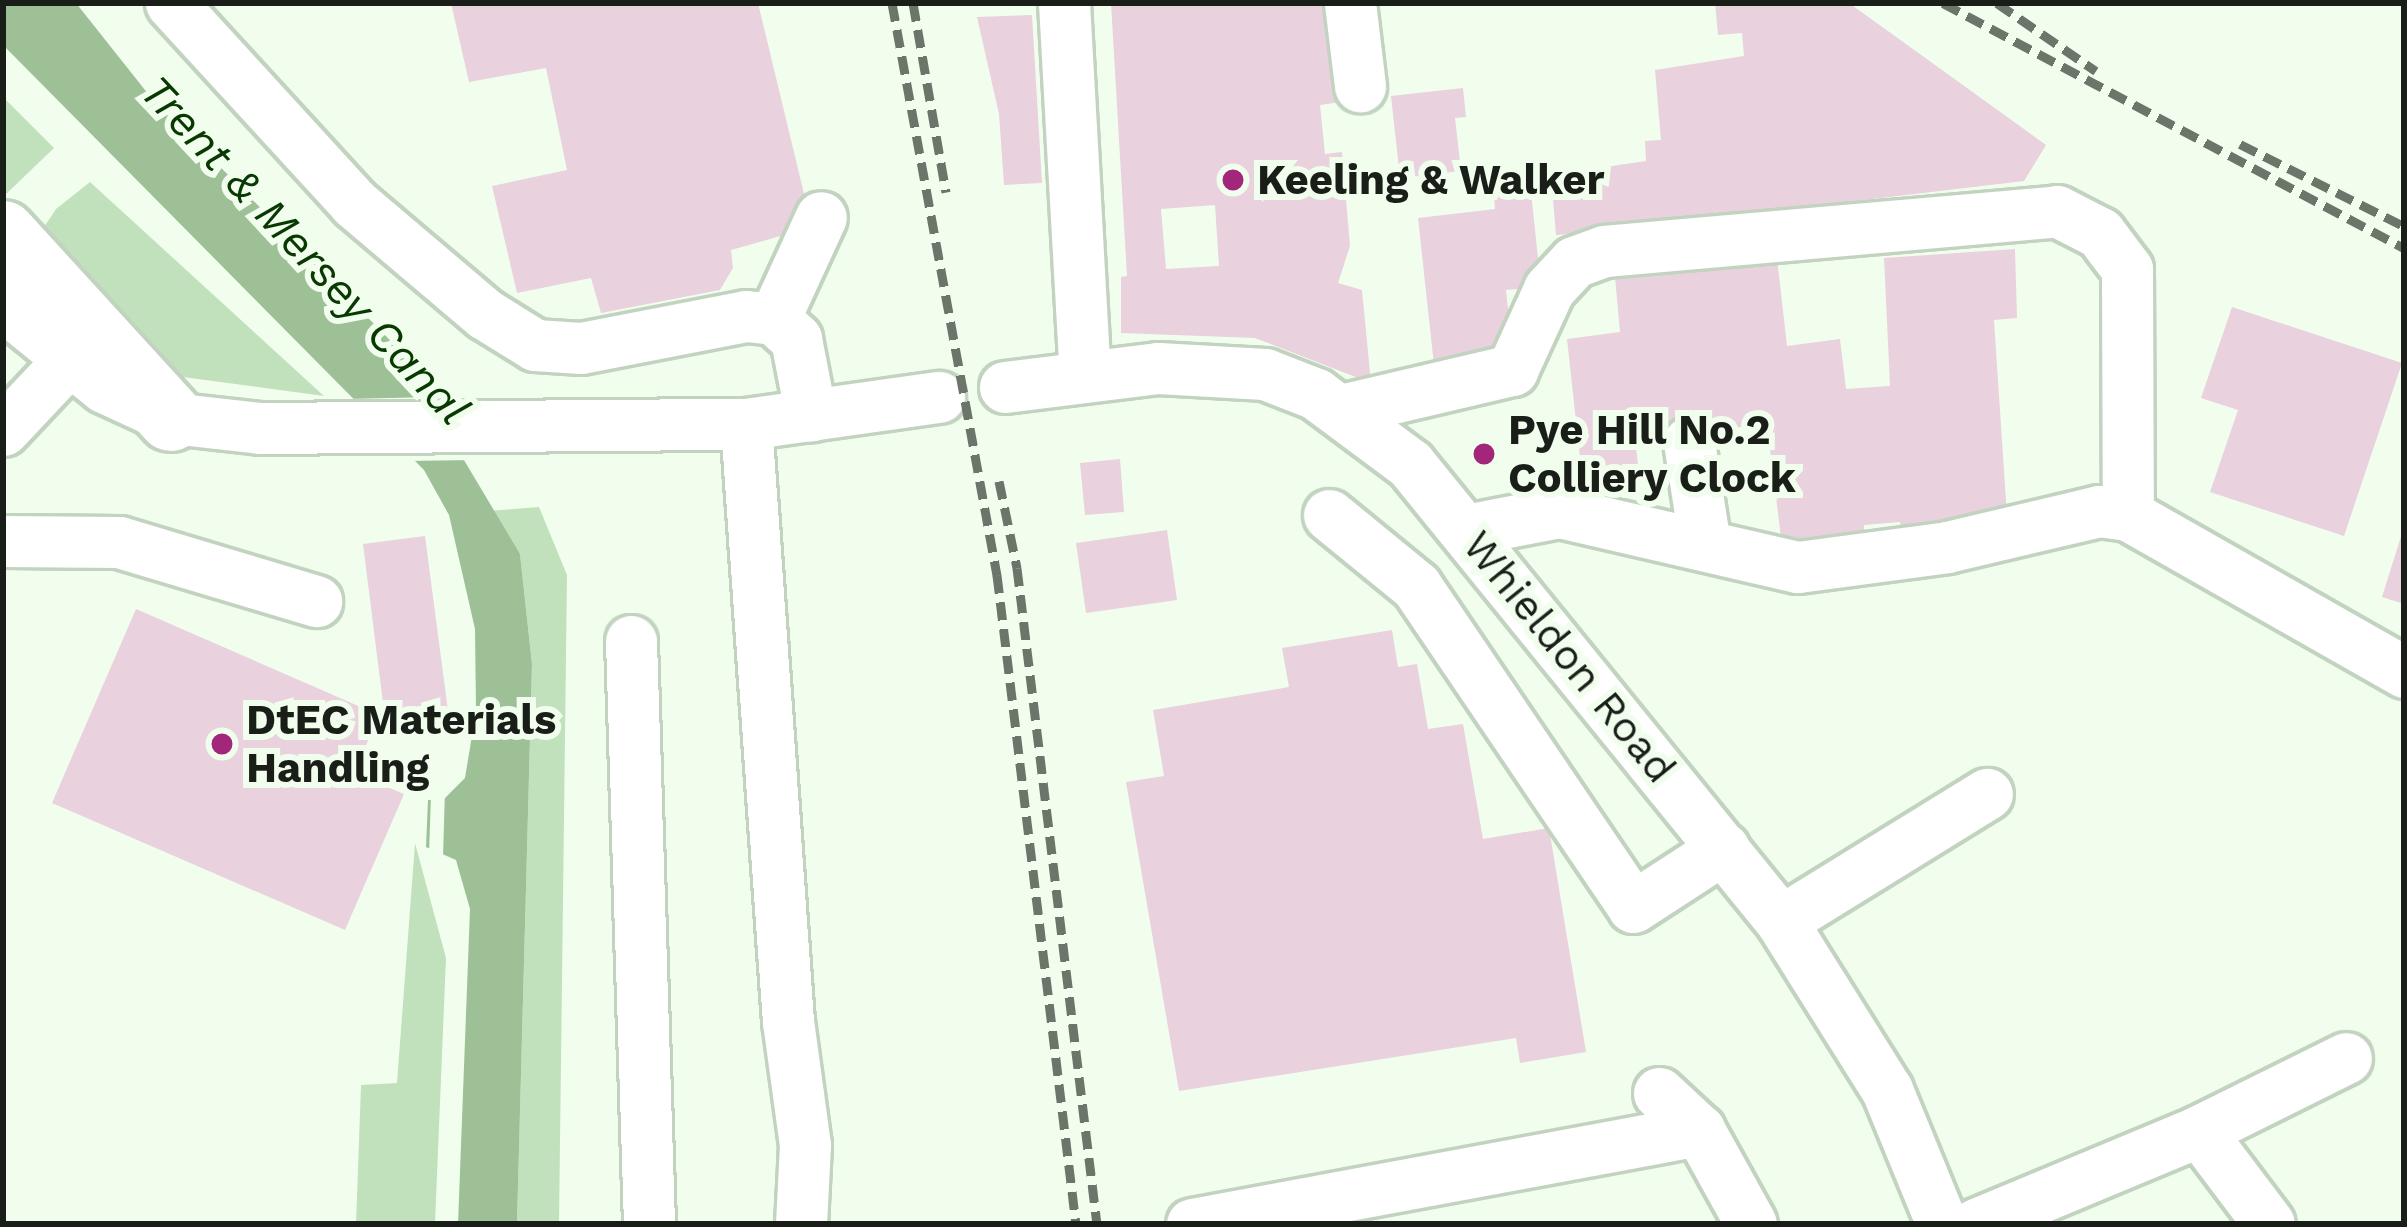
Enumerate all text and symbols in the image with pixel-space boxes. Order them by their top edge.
water label: Trent & Mersey Canal [129,64,481,436]
place label: Keeling & Walker [1257,155,1605,205]
marker: Keeling & Walker [1220,167,1246,193]
place label: Pye Hill No.2 Colliery Clock [1508,405,1797,504]
marker: Pye Hill No.2 Colliery Clock [1471,441,1497,467]
street label: Whieldon Road [1452,521,1686,793]
place label: DtEC Materials Handling [246,695,556,794]
marker: DtEC Materials Handling [209,731,235,757]

